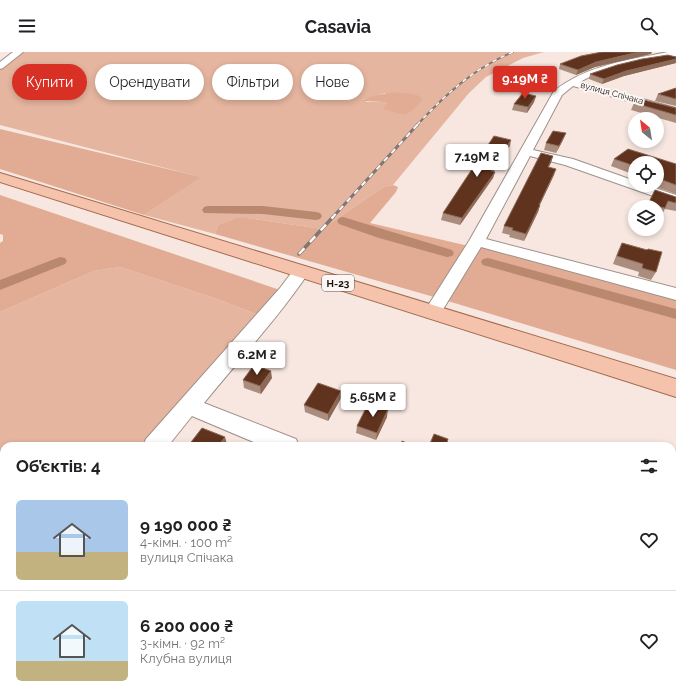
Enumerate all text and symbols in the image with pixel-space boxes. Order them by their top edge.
icon: menu [16,15,38,37]
icon: search [638,15,660,37]
text: Casavia [305,16,371,37]
chip: Купити [12,64,87,100]
chip: Орендувати [95,64,204,100]
chip: Фільтри [212,64,293,100]
chip: Нове [301,64,364,100]
pin: 9.19M ₴ [488,66,562,100]
text: 9.19M ₴ [502,71,548,86]
street label: вулиця Спічака [579,80,645,106]
north arrow [628,112,664,148]
map controls [628,112,664,236]
pin: 7.19M ₴ [440,144,514,178]
text: 7.19M ₴ [455,149,499,164]
button: locate [628,156,664,192]
button: layers [628,200,664,236]
road number: Н-23 [322,275,354,291]
pin: 6.2M ₴ [224,342,290,376]
text: 6.2M ₴ [237,347,277,362]
pin: 5.65M ₴ [336,384,410,418]
text: 5.65M ₴ [350,389,396,404]
icon: filters [638,455,660,477]
text: Об’єктів: 4 [16,456,101,476]
text: 9 190 000 ₴ [140,515,232,535]
icon: home [48,516,96,564]
icon: heart [638,529,660,551]
text: 4-кімн. · 100 m² [140,535,232,550]
text: вулиця Спічака [140,550,233,565]
text: 6 200 000 ₴ [140,616,233,636]
icon: home [48,617,96,665]
icon: heart [638,630,660,652]
text: 3-кімн. · 92 m² [140,636,225,651]
text: Клубна вулиця [140,651,232,666]

